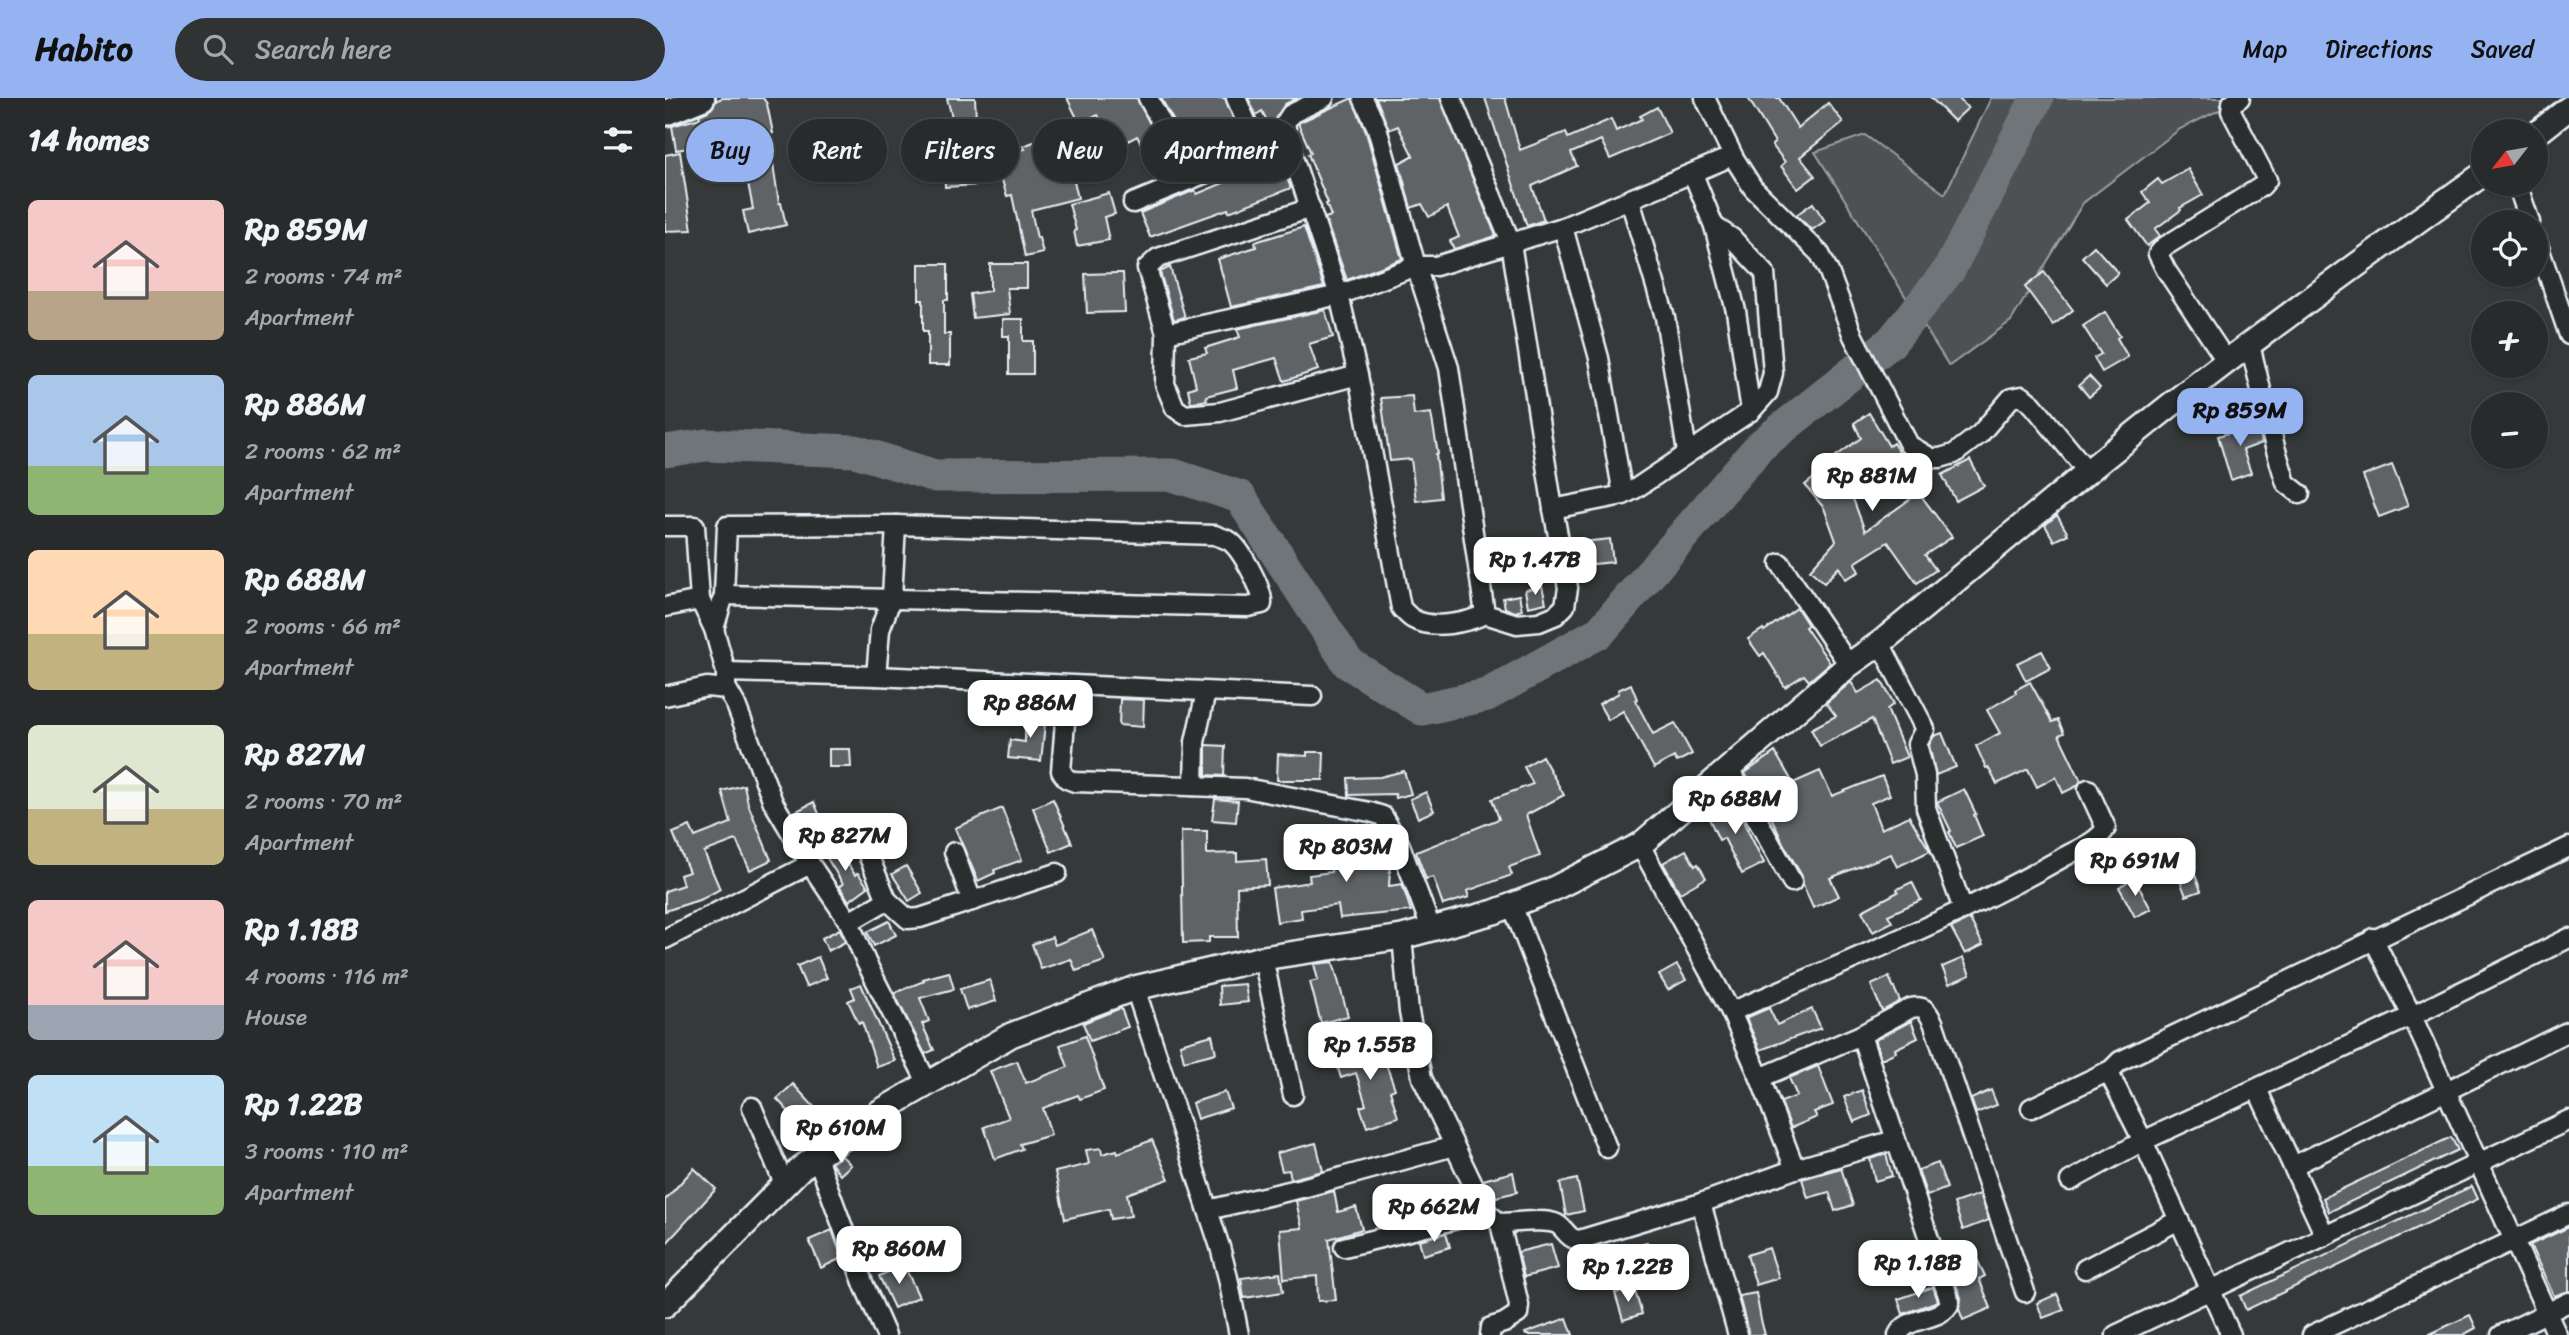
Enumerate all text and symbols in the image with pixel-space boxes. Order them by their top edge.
search box [175,18,665,81]
text: Habito [35,20,133,78]
text: Search here [255,26,392,72]
text: Map [2243,28,2287,70]
text: Directions [2325,28,2433,70]
text: Saved [2471,28,2534,70]
icon: search [199,30,237,68]
text: 14 homes [28,113,149,167]
chip: Buy [686,119,774,182]
chip: Rent [788,119,887,182]
chip: Filters [901,119,1019,182]
chip: New [1033,119,1127,182]
chip: Apartment [1141,119,1302,182]
north arrow [2471,119,2548,196]
map controls [2471,119,2548,469]
icon: filters [599,121,637,159]
text: Rp 859M [245,202,367,256]
button: locate [2471,210,2548,287]
icon: home [84,228,168,312]
text: 2 rooms · 74 m² [245,256,402,297]
text: Apartment [245,297,354,338]
button: + [2471,301,2548,378]
text: Rp 886M [245,377,366,431]
pin: Rp 859M [2175,388,2305,448]
text: Rp 859M [2193,390,2287,431]
button: − [2471,392,2548,469]
icon: home [84,403,168,487]
text: 2 rooms · 62 m² [245,431,401,472]
pin: Rp 881M [1807,454,1937,513]
text: Rp 881M [1827,455,1917,496]
text: Apartment [245,472,354,513]
pin: Rp 1.47B [1463,538,1607,597]
text: Rp 1.47B [1490,539,1580,580]
text: Rp 688M [245,552,366,606]
icon: home [84,578,168,662]
text: 2 rooms · 66 m² [245,606,401,647]
text: Apartment [245,647,354,688]
pin: Rp 886M [965,680,1095,740]
text: Rp 886M [984,682,1076,723]
text: Rp 827M [245,727,365,781]
icon: home [84,753,168,837]
pin: Rp 688M [1670,776,1800,836]
text: Rp 688M [1689,778,1781,819]
text: 2 rooms · 70 m² [245,781,403,822]
pin: Rp 827M [780,814,910,873]
text: Rp 827M [799,815,891,856]
text: Apartment [245,822,354,863]
pin: Rp 803M [1281,824,1411,884]
text: Rp 803M [1300,826,1392,867]
pin: Rp 691M [2070,838,2200,898]
text: Rp 691M [2091,840,2179,881]
text: Rp 1.18B [245,902,359,956]
icon: home [84,928,168,1012]
text: 4 rooms · 116 m² [245,956,409,997]
text: House [245,997,307,1038]
pin: Rp 1.55B [1298,1023,1442,1082]
text: Rp 1.55B [1324,1024,1416,1065]
text: Rp 1.22B [245,1077,362,1131]
icon: home [84,1103,168,1187]
pin: Rp 610M [776,1105,906,1165]
text: Rp 610M [796,1107,886,1148]
text: 3 rooms · 110 m² [245,1131,409,1172]
text: Apartment [245,1172,354,1213]
pin: Rp 662M [1369,1184,1499,1244]
text: Rp 662M [1388,1186,1480,1227]
pin: Rp 860M [834,1226,964,1286]
text: Rp 860M [852,1228,946,1269]
pin: Rp 1.18B [1846,1240,1990,1300]
text: Rp 1.18B [1874,1242,1962,1283]
pin: Rp 1.22B [1556,1244,1700,1304]
text: Rp 1.22B [1583,1246,1673,1287]

